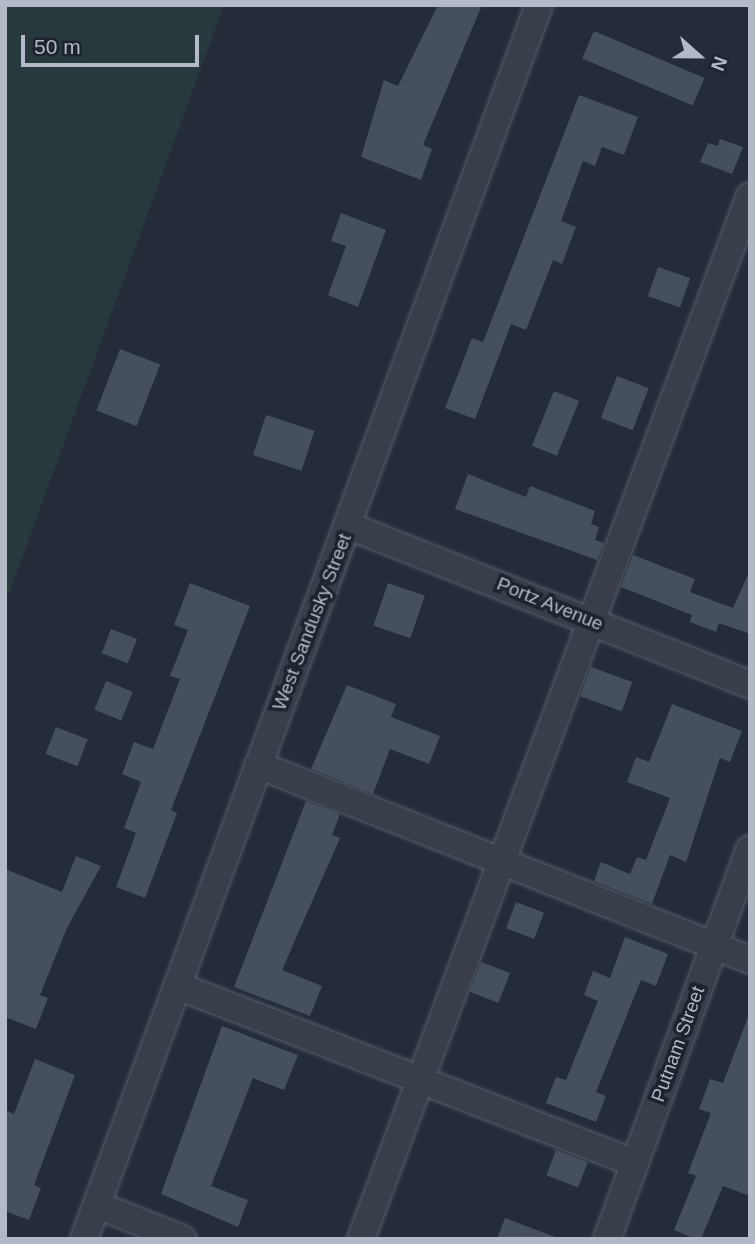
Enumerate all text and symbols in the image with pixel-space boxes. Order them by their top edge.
scale bar [24,21,203,65]
north arrow [664,21,734,91]
text: 50 m [34,35,81,58]
text: N [707,54,731,74]
street label: West Sandusky Street [268,530,356,714]
street label: Portz Avenue [493,572,607,636]
street label: Putnam Street [647,983,709,1105]

